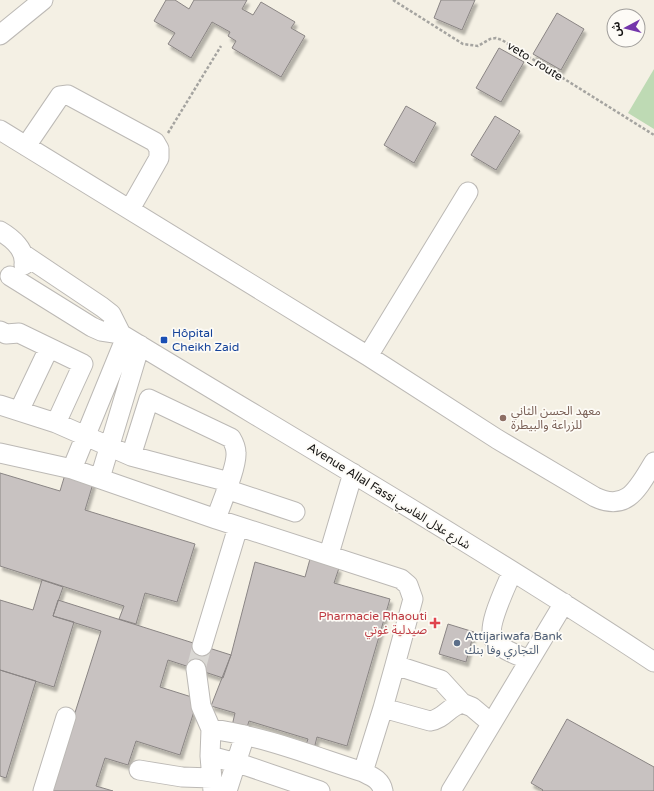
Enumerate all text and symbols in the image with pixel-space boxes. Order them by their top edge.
north arrow [606,8,646,48]
text: ش [609,21,624,37]
street label: veto_route [505,38,566,84]
place label: Hôpital Cheikh Zaid [172,326,239,354]
marker: Hôpital Cheikh Zaid [159,335,169,345]
place label: معهد الحسن الثاني للزراعة والبيطرة [511,404,601,432]
marker: معهد الحسن الثاني للزراعة والبيطرة [498,413,508,423]
street label: Avenue Allal Fassi شارع علال الفاسي [304,440,473,554]
place label: Pharmacie Rhaouti صيدلية غوتي [319,609,427,640]
marker: Pharmacie Rhaouti صيدلية غوتي [430,618,440,628]
place label: Attijariwafa Bank التجاري وفا بنك [465,629,563,660]
marker: Attijariwafa Bank التجاري وفا بنك [452,638,462,648]

